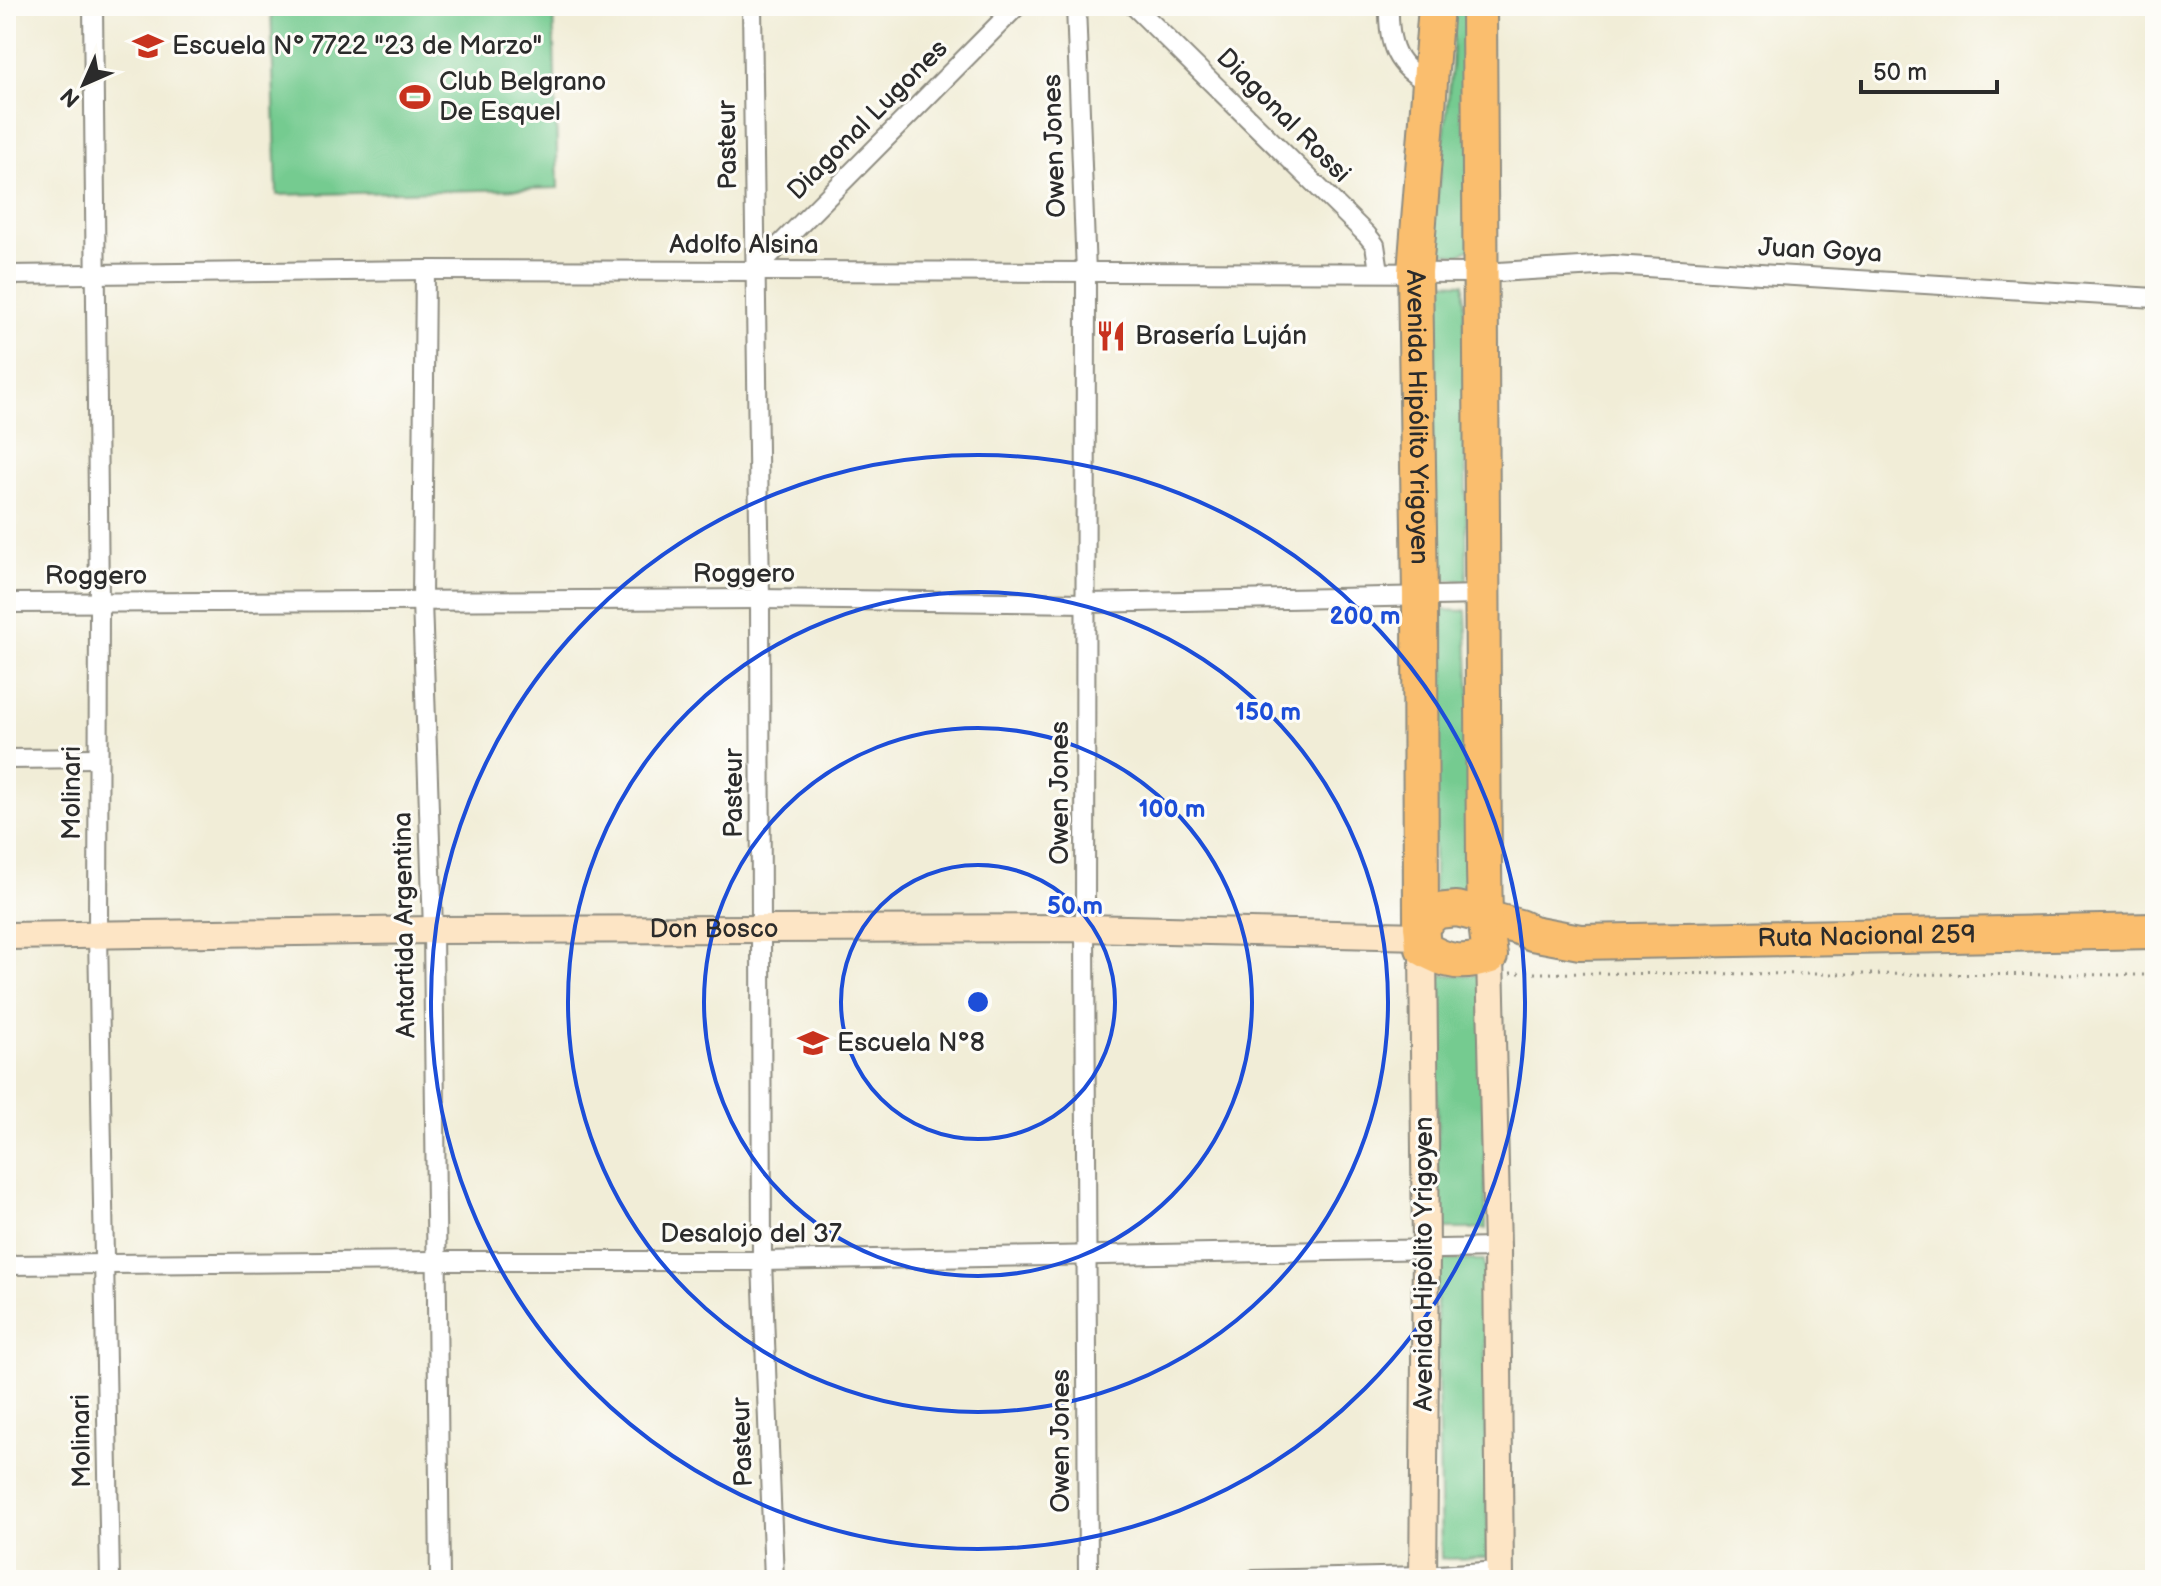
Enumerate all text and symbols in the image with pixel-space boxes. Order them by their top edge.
school or university icon: Escuela N° 7722 "23 de Marzo" [131,29,165,63]
place label: Escuela N° 7722 "23 de Marzo" [172,31,542,62]
street label: Diagonal Lugones [781,33,955,207]
street label: Diagonal Rossi [1210,43,1356,189]
north arrow [44,44,124,124]
scale bar [1861,44,1997,94]
text: 50 m [1873,58,1927,87]
place label: Club Belgrano De Esquel [439,67,606,128]
street label: Owen Jones [1037,74,1073,218]
sports icon: Club Belgrano De Esquel [398,80,432,114]
text: N [56,82,86,112]
street label: Pasteur [712,99,744,190]
street label: Adolfo Alsina [669,230,819,261]
street label: Juan Goya [1757,232,1883,270]
street label: Avenida Hipólito Yrigoyen [1399,269,1435,565]
restaurant icon: Brasería Luján [1094,319,1128,353]
place label: Brasería Luján [1135,321,1307,352]
street label: Roggero [693,559,795,590]
street label: Roggero [45,561,147,592]
text: 200 m [1330,602,1400,631]
text: 150 m [1235,698,1301,727]
street label: Owen Jones [1045,721,1076,865]
street label: Molinari [57,746,88,840]
street label: Pasteur [719,748,750,838]
text: 100 m [1139,795,1205,824]
street label: Antartida Argentina [388,812,422,1038]
text: 50 m [1047,892,1103,921]
street label: Don Bosco [649,913,779,945]
street label: Ruta Nacional 259 [1757,919,1976,954]
centre of rings [964,988,992,1016]
school or university icon: Escuela N°8 [796,1026,830,1060]
place label: Escuela N°8 [837,1028,985,1059]
street label: Avenida Hipólito Yrigoyen [1409,1117,1440,1411]
street label: Desalojo del 37 [660,1219,842,1250]
street label: Owen Jones [1046,1369,1077,1513]
street label: Molinari [66,1394,98,1488]
street label: Pasteur [726,1396,760,1487]

